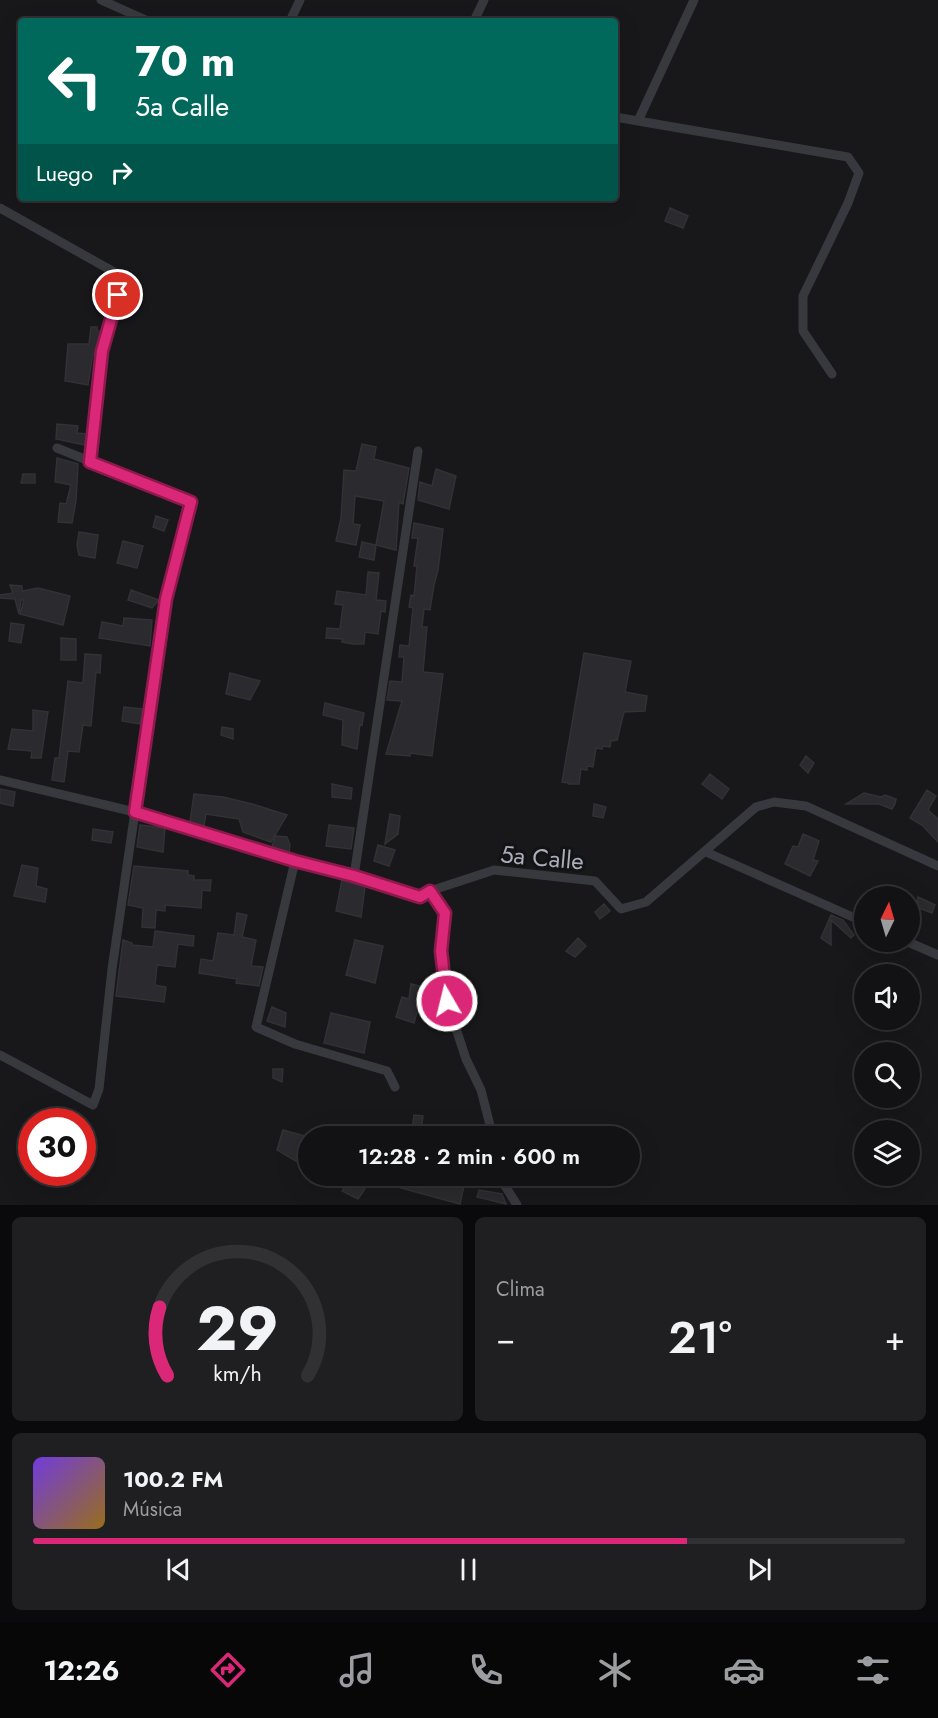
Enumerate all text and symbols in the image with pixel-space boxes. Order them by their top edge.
text: 70 m [135,31,235,92]
icon: left [36,42,114,120]
text: 5a Calle [135,87,229,126]
icon: right [105,156,138,189]
text: Luego [36,157,93,189]
pin [92,269,143,320]
icon: arrive [101,278,134,311]
street label: 5a Calle [499,836,585,879]
north arrow [854,886,920,952]
map controls [854,886,920,1186]
button: sound [854,964,920,1030]
position arrow [415,969,479,1033]
button: search [854,1042,920,1108]
speed limit sign: 30 [18,1108,96,1186]
button: layers [854,1120,920,1186]
text: 12:28 · 2 min · 600 m [358,1140,580,1172]
text: Clima [496,1275,545,1304]
text: 29 [196,1283,279,1373]
text: 21° [668,1305,732,1370]
text: − [496,1315,515,1362]
text: + [885,1315,905,1362]
text: km/h [213,1358,262,1389]
text: 100.2 FM [123,1463,223,1495]
text: Música [123,1495,182,1524]
icon: previous [162,1553,195,1586]
icon: pause [452,1553,485,1586]
icon: next [743,1553,776,1586]
icon: directions [207,1649,249,1691]
icon: music [336,1649,378,1691]
icon: phone [465,1649,507,1691]
icon: climate [594,1649,636,1691]
icon: car [723,1649,765,1691]
icon: filters [852,1649,894,1691]
text: 12:26 [44,1651,120,1690]

